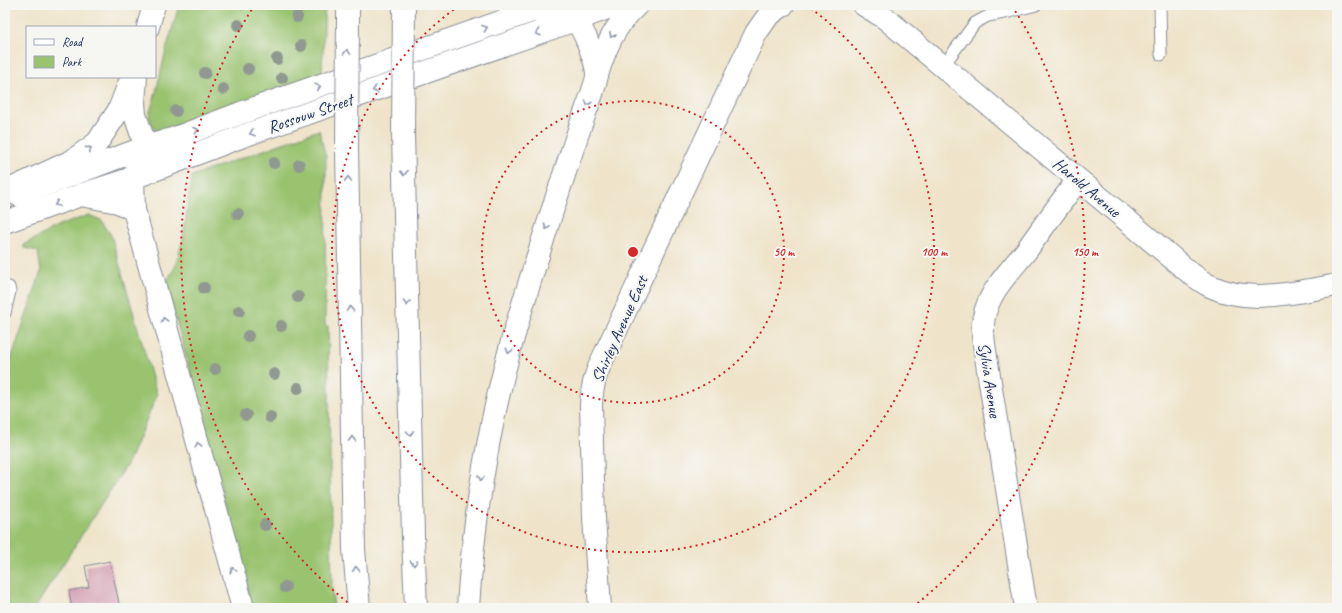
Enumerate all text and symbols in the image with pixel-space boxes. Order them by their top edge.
one-way arrow [482,25,489,33]
legend [26,26,156,78]
one-way arrow [535,29,542,37]
one-way arrow [610,31,617,38]
text: Road [62,34,84,50]
one-way arrow [343,49,351,55]
text: Park [62,54,83,70]
one-way arrow [315,83,322,91]
one-way arrow [371,85,378,94]
street label: Rossouw Street [265,88,358,138]
one-way arrow [584,100,592,107]
one-way arrow [192,127,199,135]
one-way arrow [249,128,256,136]
one-way arrow [85,146,92,153]
street label: Harold Avenue [1049,153,1126,223]
one-way arrow [400,170,408,176]
one-way arrow [343,176,352,182]
one-way arrow [53,199,60,207]
one-way arrow [543,223,552,230]
text: 50 m [774,244,795,260]
text: 100 m [921,244,948,260]
text: 150 m [1072,244,1099,260]
centre of rings [626,245,640,259]
street label: Shirley Avenue East [587,270,653,386]
one-way arrow [403,300,411,306]
one-way arrow [346,306,354,312]
one-way arrow [160,316,169,323]
street label: Sylvia Avenue [973,341,1006,420]
one-way arrow [506,348,514,354]
one-way arrow [406,430,414,436]
one-way arrow [348,436,357,442]
one-way arrow [194,442,203,449]
one-way arrow [478,475,486,481]
one-way arrow [409,560,418,566]
one-way arrow [351,566,360,572]
one-way arrow [229,567,238,574]

